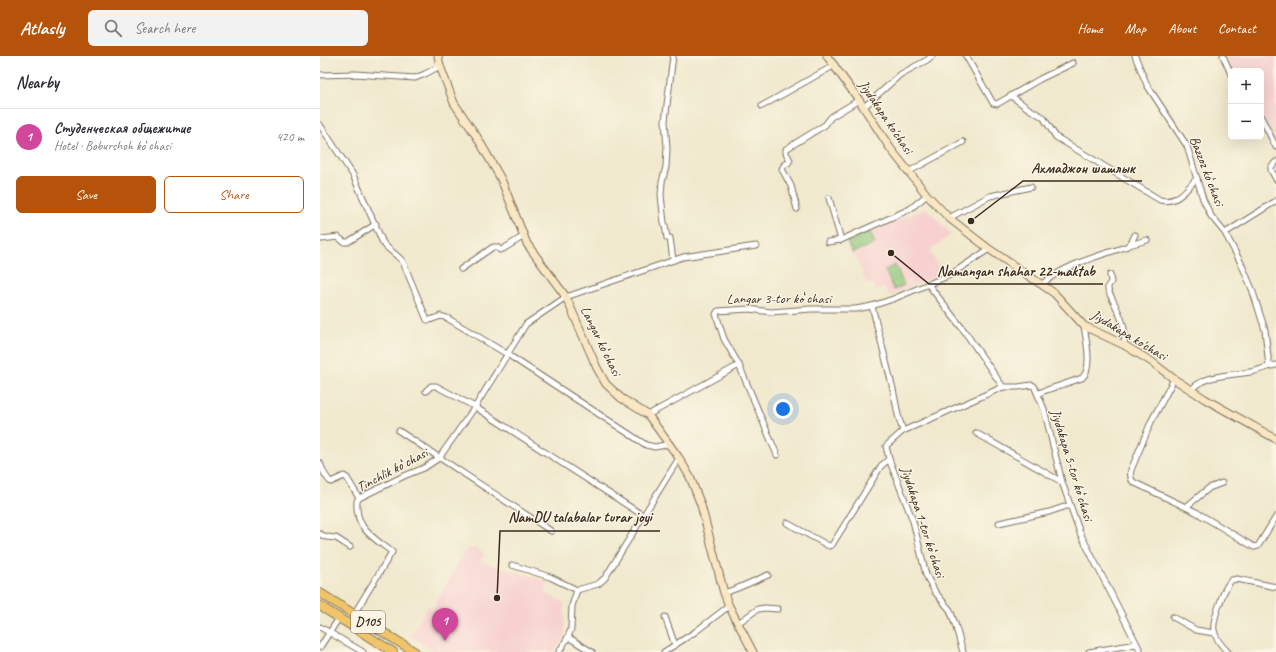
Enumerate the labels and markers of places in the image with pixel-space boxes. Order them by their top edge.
callout: Ахмаджон шашлык [1023,154,1142,181]
callout: Namangan shahar 22-maktab [929,257,1103,284]
callout: NamDU talabalar turar joyi [500,504,660,531]
pin: 1 [432,608,458,641]

